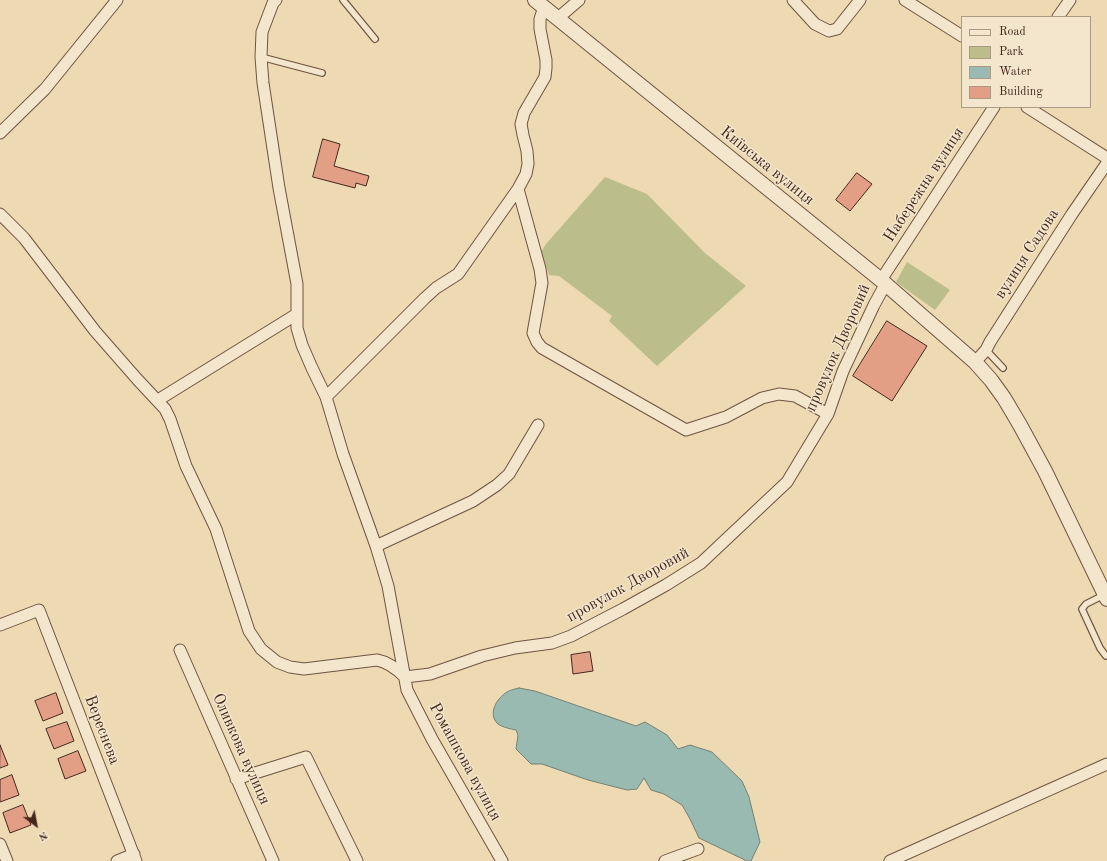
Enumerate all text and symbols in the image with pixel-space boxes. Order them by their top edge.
legend [961,16,1091,108]
text: Road [999,26,1026,38]
text: Park [999,46,1024,58]
text: Water [999,66,1031,78]
text: Building [999,86,1043,98]
street label: Київська вулиця [716,122,818,210]
street label: Набережна вулиця [880,124,968,246]
street label: вулиця Садова [991,205,1063,303]
street label: провулок Дворовий [801,281,875,415]
street label: провулок Дворовий [563,543,693,627]
street label: Оливкова вулиця [208,690,274,808]
street label: Вереснева [80,693,124,767]
street label: Ромашкова вулиця [425,699,505,825]
north arrow [16,805,56,845]
text: N [36,829,49,842]

